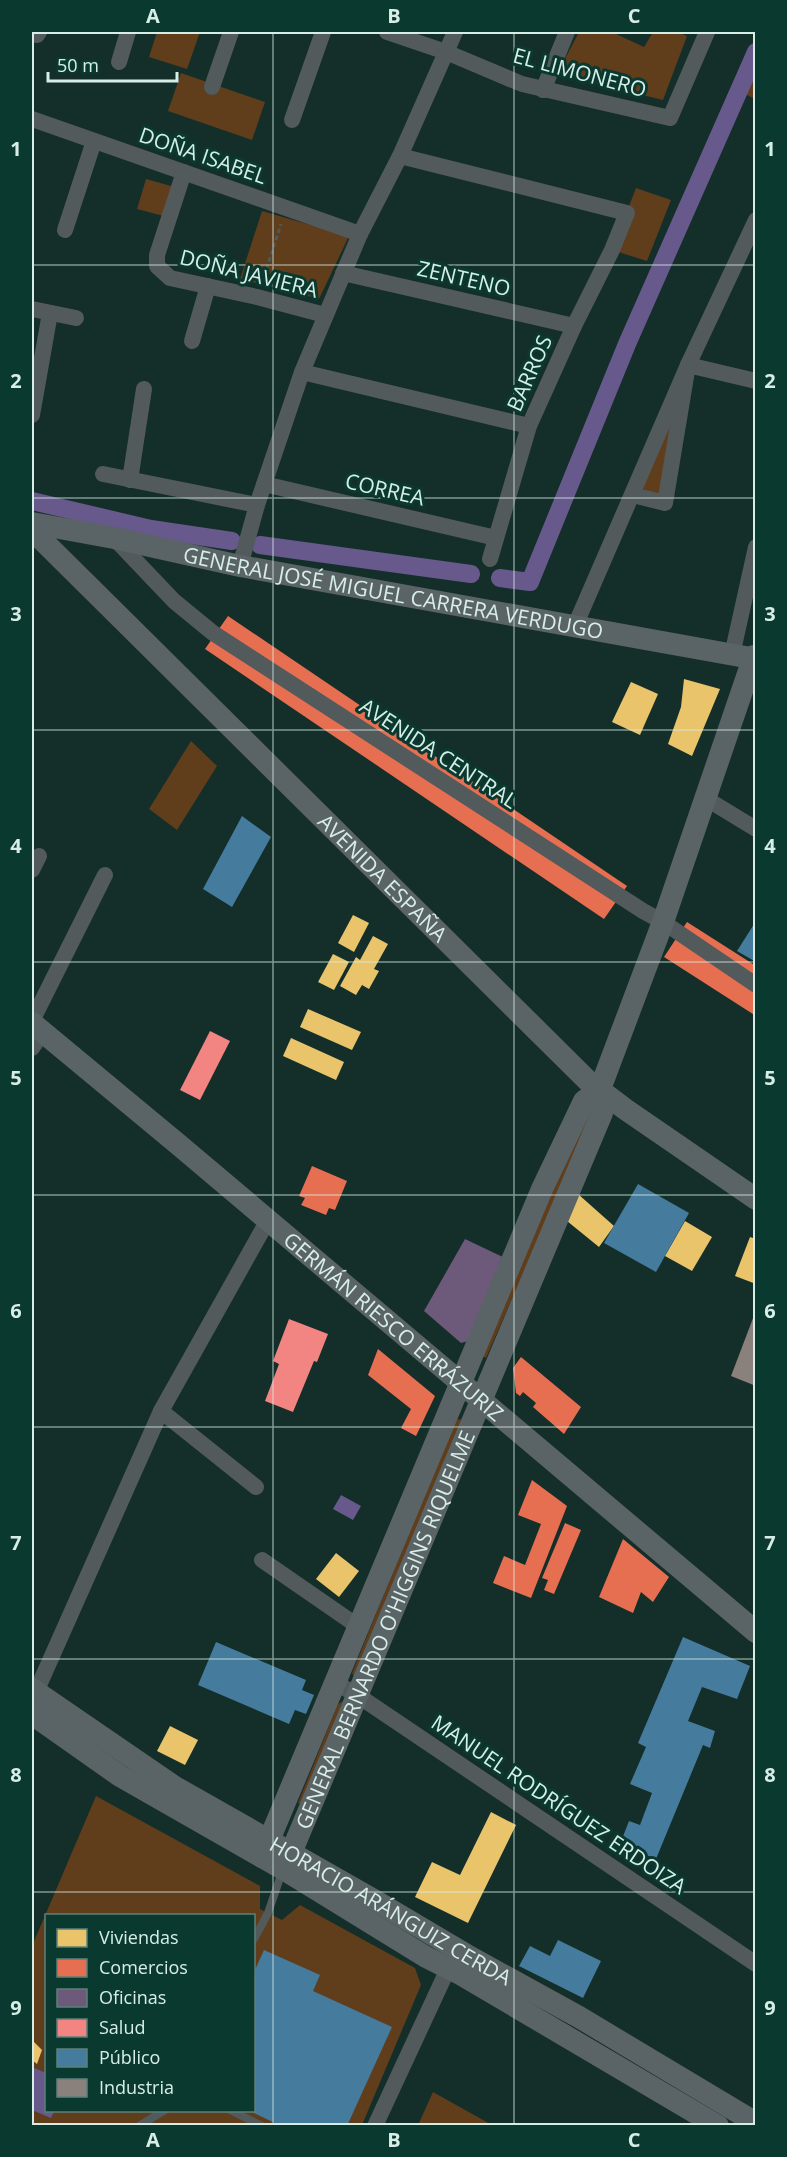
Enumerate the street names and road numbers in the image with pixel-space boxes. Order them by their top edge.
street label: EL LIMONERO [510,41,650,103]
street label: DOÑA ISABEL [136,120,270,190]
street label: DOÑA JAVIERA [177,242,322,304]
street label: ZENTENO [415,254,513,302]
street label: BARROS [500,330,558,416]
street label: CORREA [343,466,428,512]
street label: GENERAL JOSÉ MIGUEL CARRERA VERDUGO [181,540,605,645]
street label: AVENIDA CENTRAL [355,692,523,814]
street label: AVENIDA ESPAÑA [312,807,454,948]
street label: GERMÁN RIESCO ERRÁZURIZ [278,1225,510,1427]
street label: GENERAL BERNARDO O'HIGGINS RIQUELME [289,1426,481,1833]
street label: MANUEL RODRÍGUEZ ERDOIZA [426,1708,693,1900]
street label: HORACIO ARÁNGUIZ CERDA [265,1830,517,1992]

